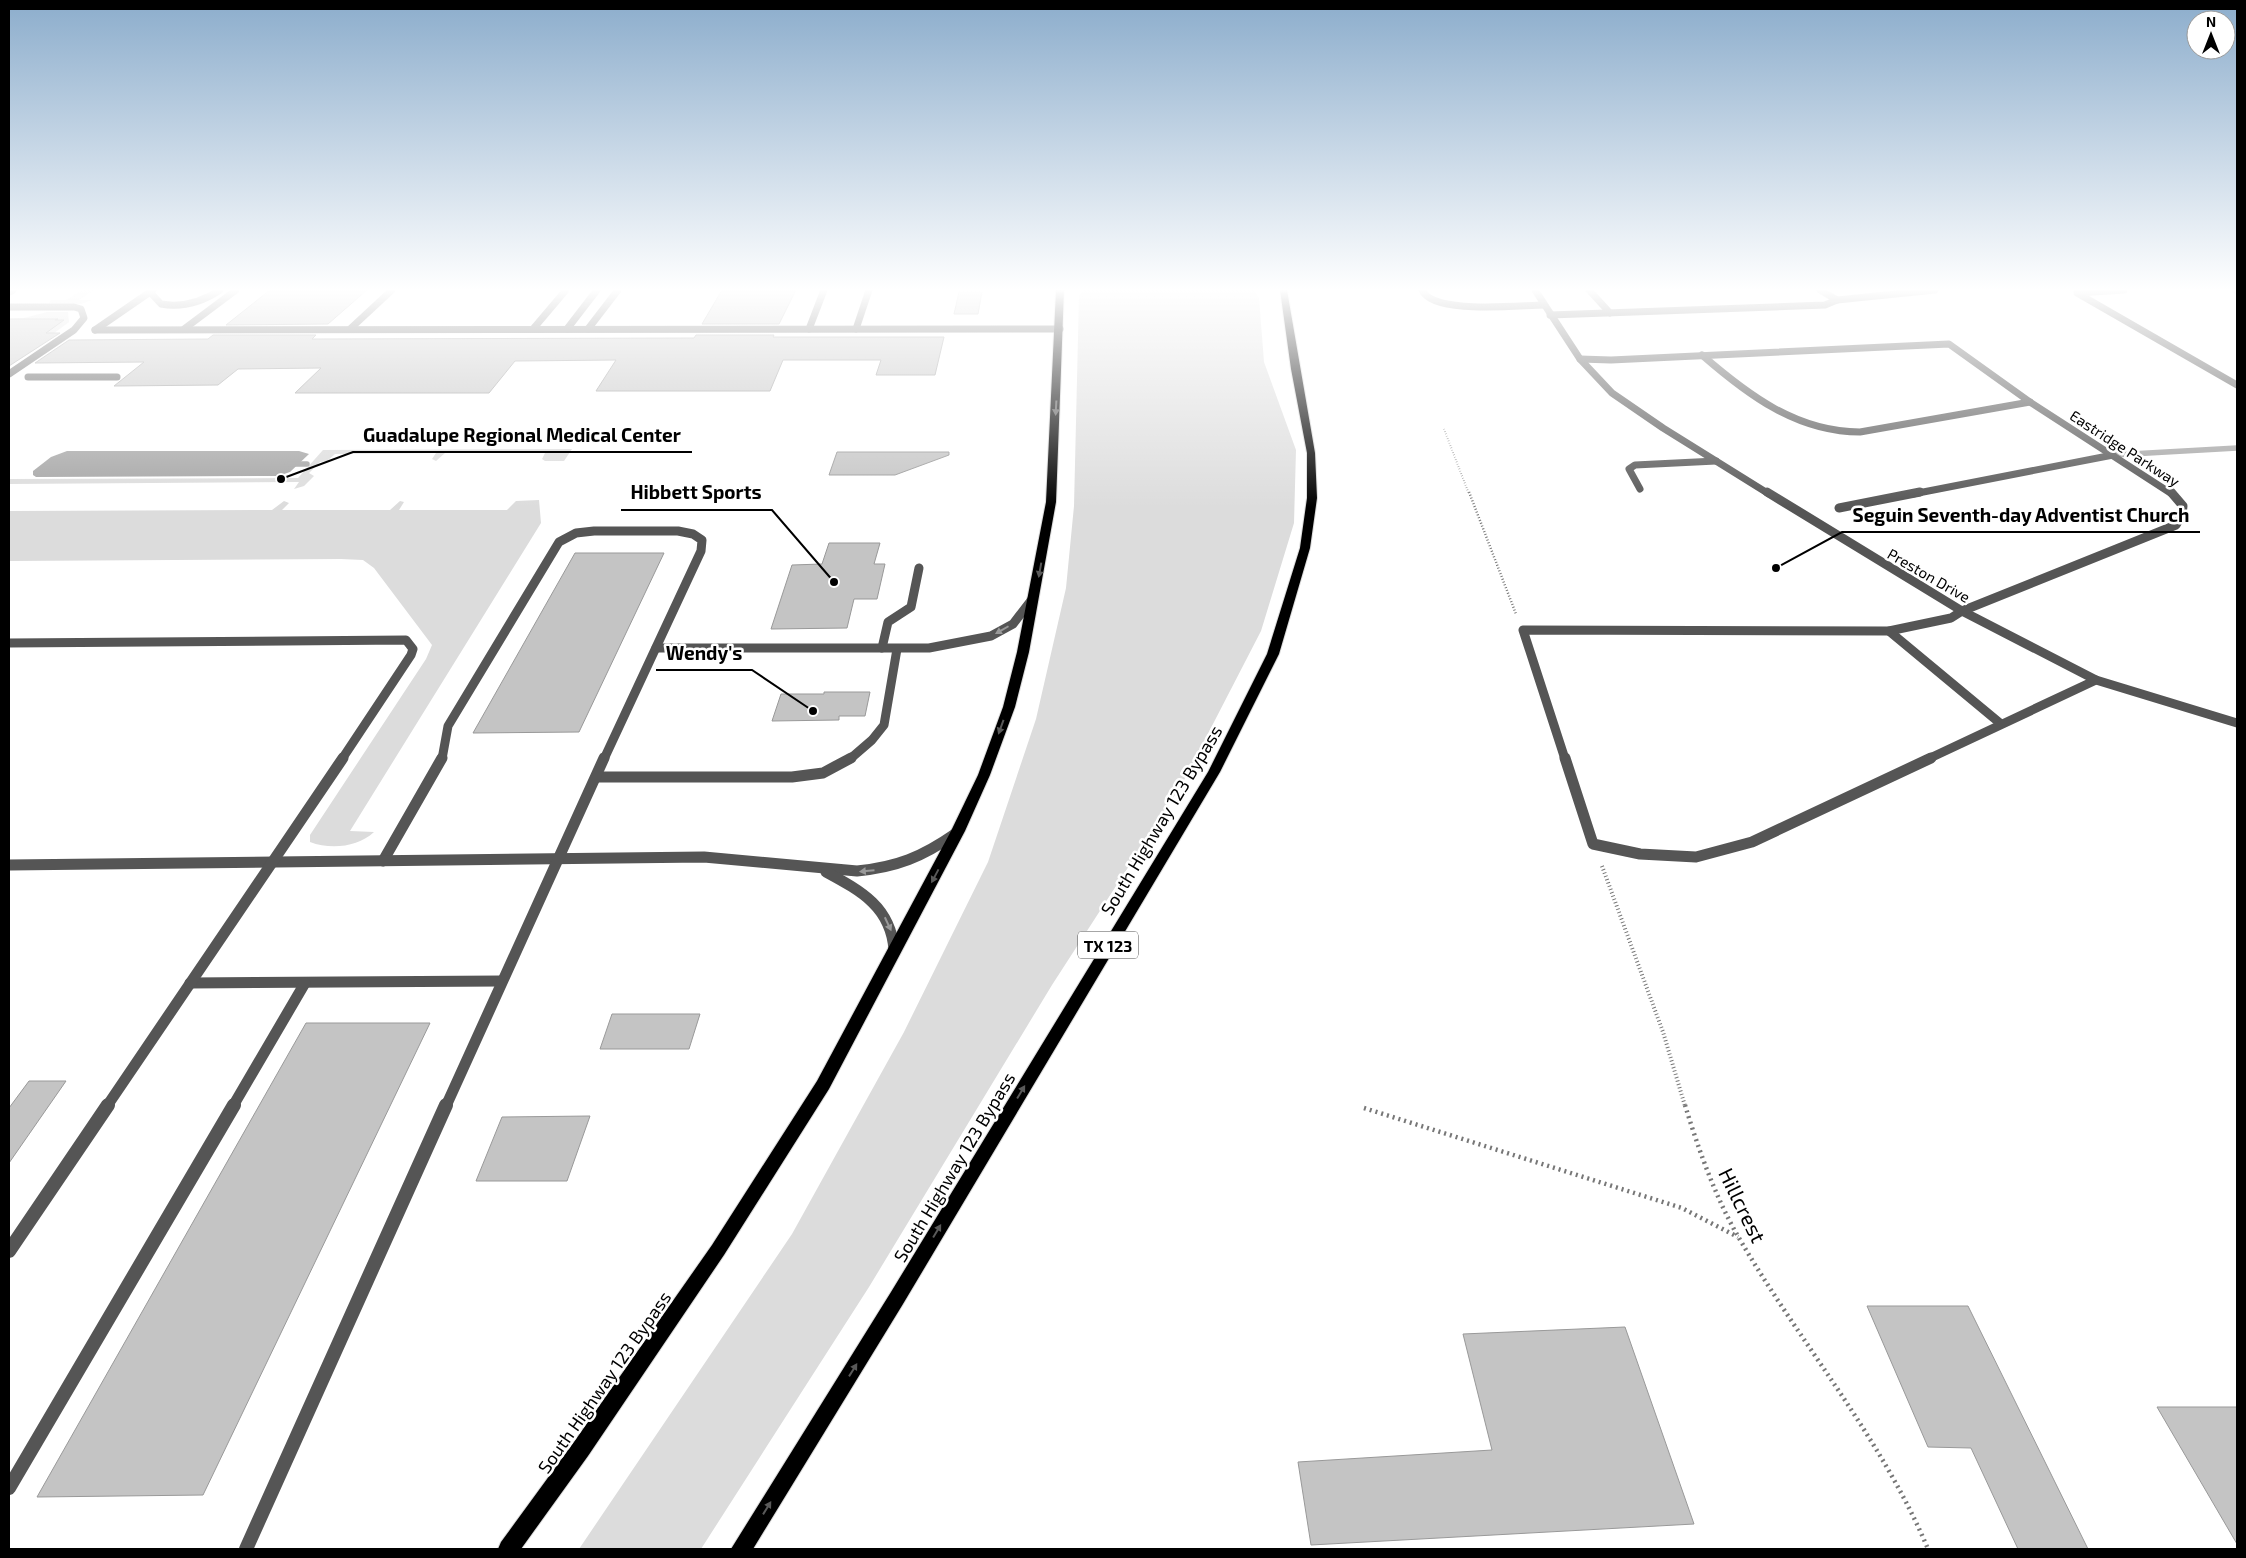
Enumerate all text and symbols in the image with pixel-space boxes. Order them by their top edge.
north arrow [2186,10,2236,60]
text: N [2206,13,2216,30]
one-way arrow [1052,401,1060,417]
street label: Eastridge Parkway [2067,406,2183,490]
callout: Guadalupe Regional Medical Center [353,418,692,452]
text: Guadalupe Regional Medical Center [363,423,681,446]
callout: Hibbett Sports [621,476,772,510]
text: Hibbett Sports [630,480,762,503]
callout: Seguin Seventh-day Adventist Church [1842,498,2200,532]
text: Seguin Seventh-day Adventist Church [1853,503,2189,527]
street label: Preston Drive [1885,544,1973,606]
one-way arrow [1035,562,1043,578]
one-way arrow [995,626,1008,635]
callout: Wendy's [656,636,752,670]
text: Wendy's [666,641,742,665]
one-way arrow [997,720,1004,735]
street label: South Highway 123 Bypass [1096,721,1226,919]
one-way arrow [859,867,875,875]
one-way arrow [931,868,939,883]
one-way arrow [884,917,892,931]
road number: TX 123 [1078,932,1138,958]
street label: South Highway 123 Bypass [889,1068,1019,1266]
one-way arrow [1016,1085,1025,1098]
street label: Hillcrest [1714,1164,1772,1246]
one-way arrow [933,1225,942,1238]
street label: South Highway 123 Bypass [533,1287,675,1477]
one-way arrow [848,1363,858,1376]
one-way arrow [762,1501,772,1514]

